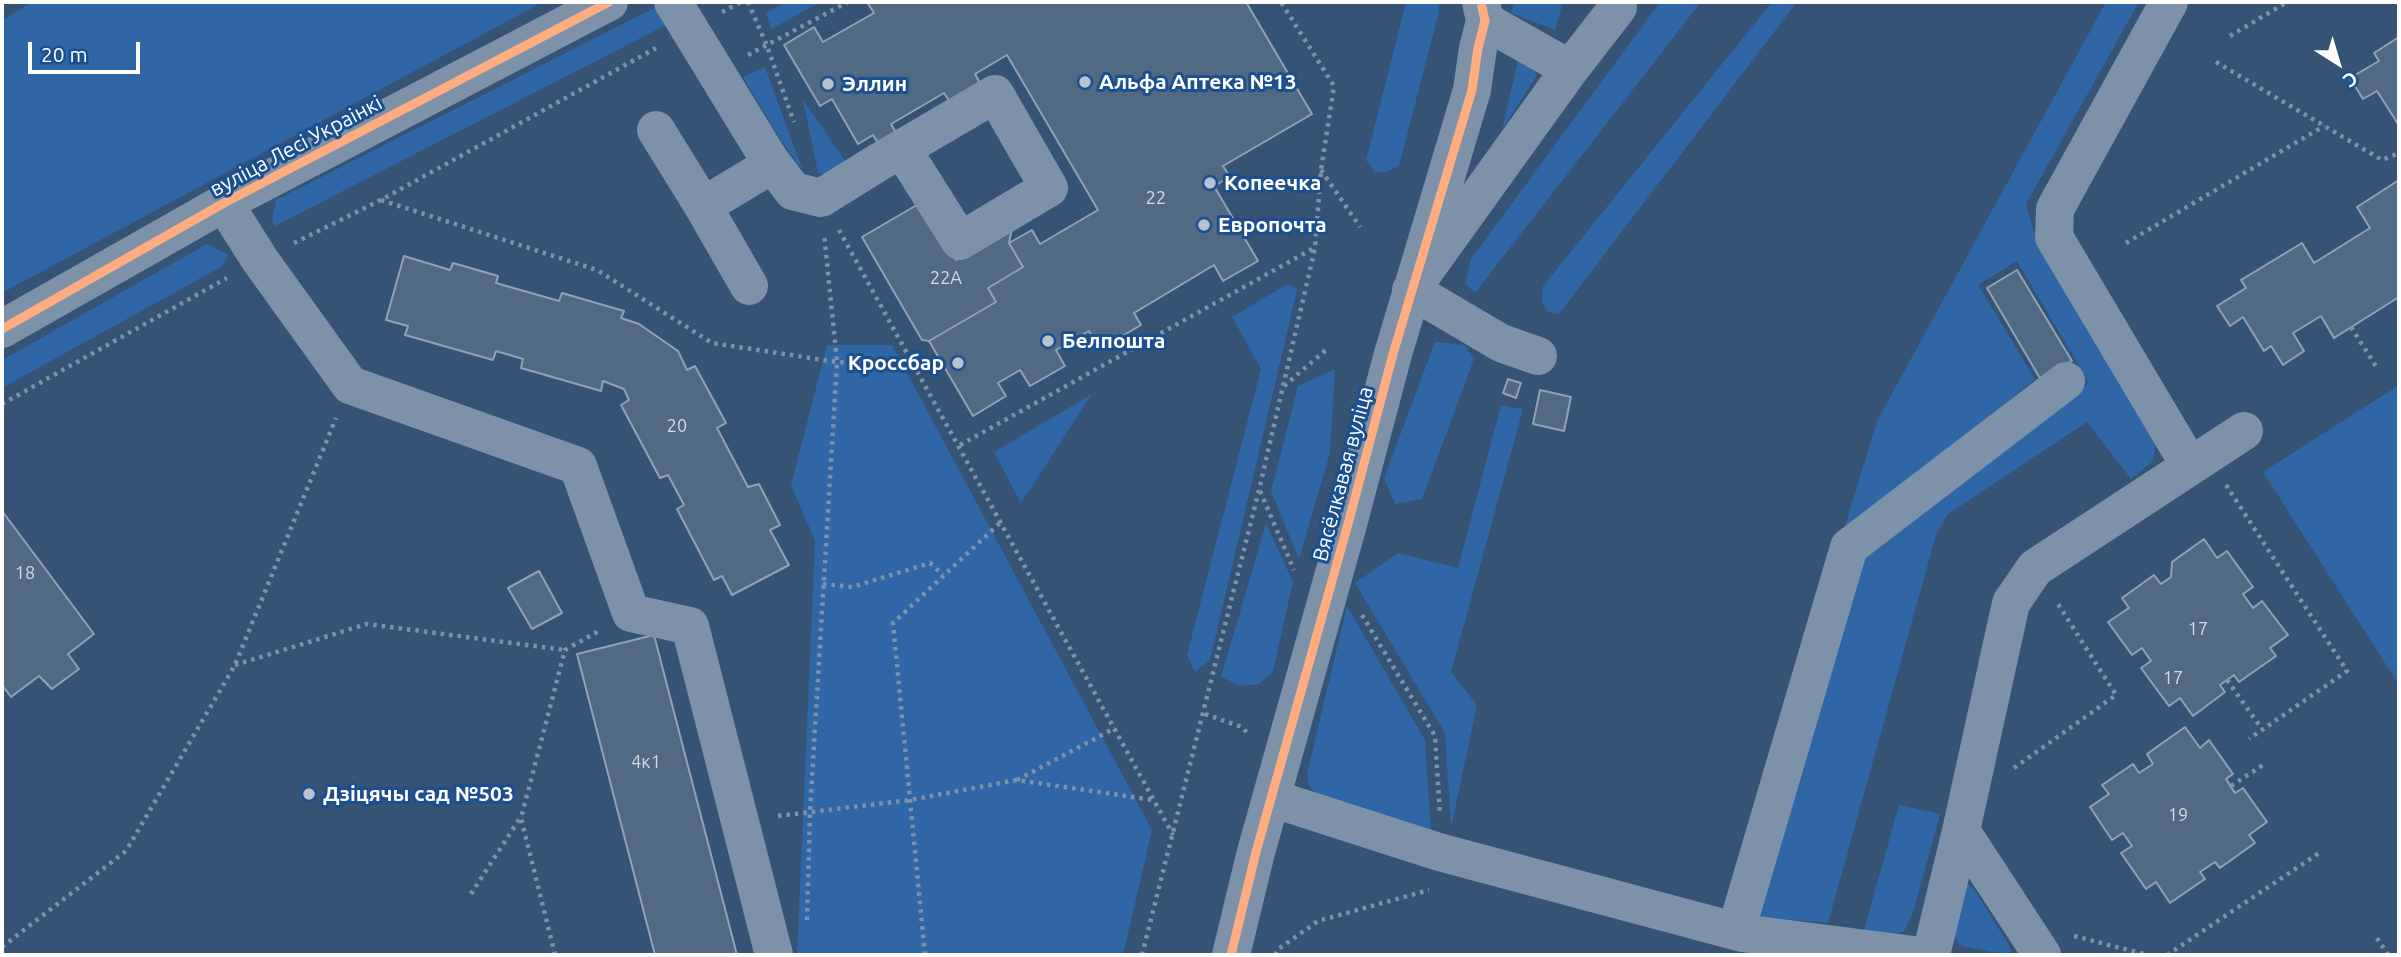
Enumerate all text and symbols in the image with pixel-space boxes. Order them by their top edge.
scale bar [32,28,144,72]
north arrow [2303,28,2373,98]
text: 20 m [41,42,88,66]
text: С [2339,67,2362,92]
place label: Альфа Аптека №13 [1099,69,1297,95]
place label: Эллин [842,71,907,97]
marker: Альфа Аптека №13 [1077,74,1093,90]
marker: Эллин [820,76,836,92]
street label: вуліца Лесі Украінкі [206,90,386,202]
place label: Копеечка [1224,170,1321,196]
marker: Копеечка [1202,175,1218,191]
house number: 22 [1146,187,1166,209]
place label: Европочта [1218,212,1327,238]
marker: Европочта [1196,217,1212,233]
house number: 22А [930,267,962,289]
place label: Белпошта [1062,328,1165,354]
marker: Белпошта [1040,333,1056,349]
place label: Кроссбар [848,350,944,376]
marker: Кроссбар [950,355,966,371]
street label: Вясёлкавая вуліца [1308,384,1378,564]
house number: 20 [667,415,687,437]
house number: 18 [15,562,35,584]
house number: 17 [2188,618,2208,640]
house number: 17 [2163,667,2183,689]
house number: 4к1 [631,751,661,773]
place label: Дзіцячы сад №503 [323,781,514,807]
marker: Дзіцячы сад №503 [301,786,317,802]
house number: 19 [2168,804,2188,826]

